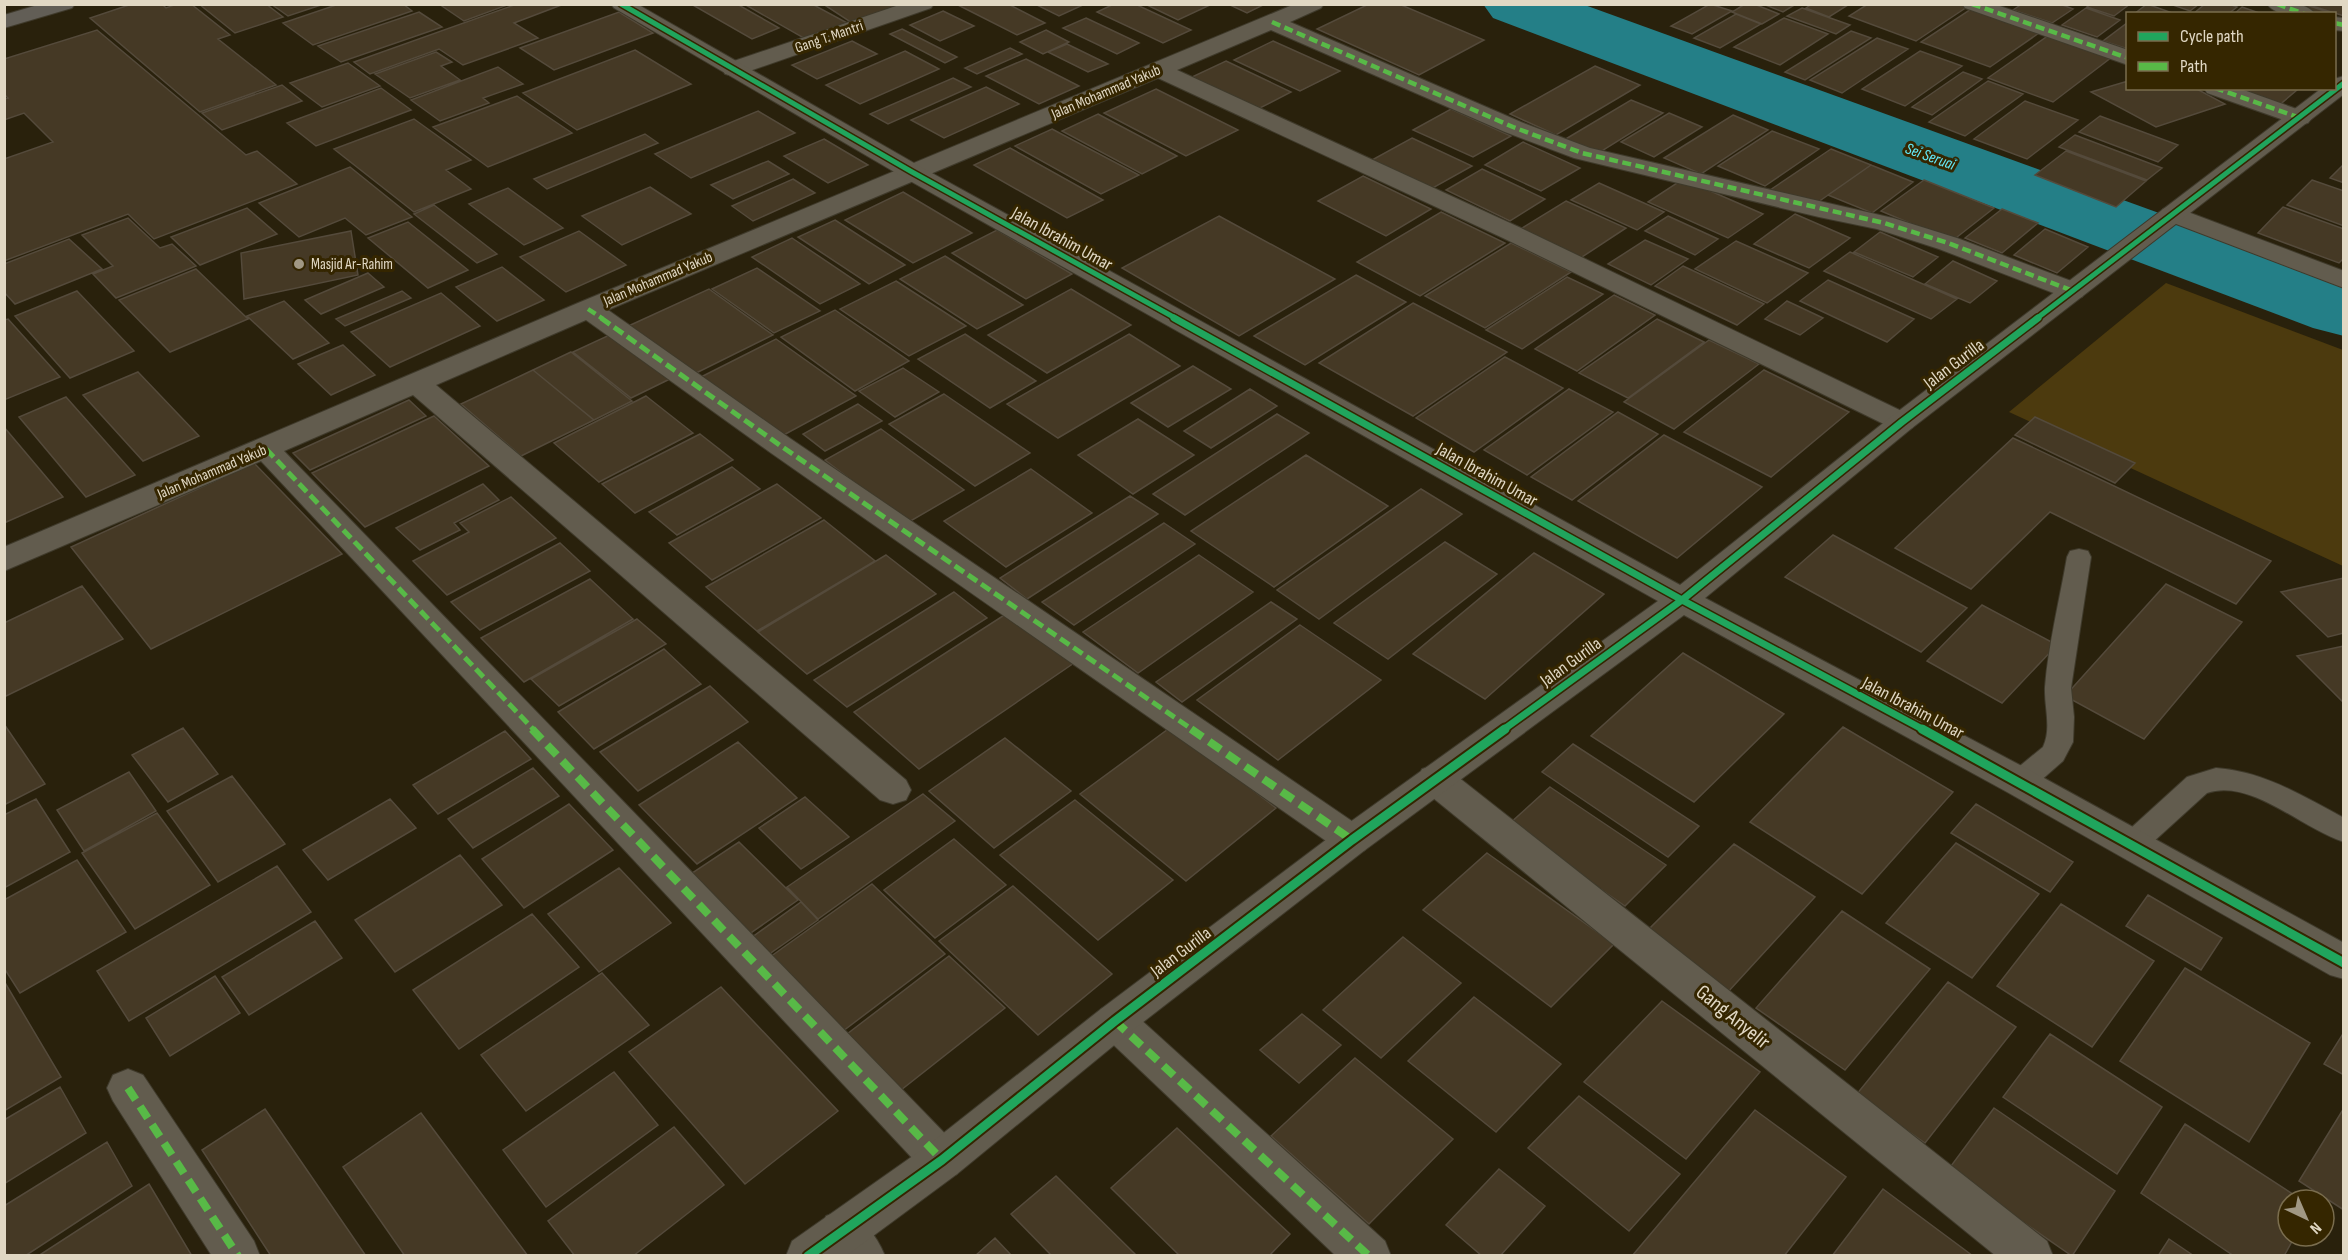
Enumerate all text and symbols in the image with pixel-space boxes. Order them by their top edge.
legend [2126,12,2336,90]
street label: Gang T. Mantri [792,16,866,58]
text: Cycle path [2180,26,2244,47]
text: Path [2180,56,2208,77]
street label: Jalan Mohammad Yakub [1048,60,1163,124]
water label: Sei Seruai [1902,139,1959,175]
street label: Jalan Ibrahim Umar [1007,202,1116,275]
street label: Jalan Mohammad Yakub [600,247,715,311]
place label: Masjid Ar-Rahim [311,255,393,274]
marker: Masjid Ar-Rahim [292,257,306,271]
street label: Jalan Gurilla [1919,334,1988,394]
street label: Jalan Ibrahim Umar [1432,438,1541,511]
street label: Jalan Mohammad Yakub [154,440,269,504]
street label: Jalan Gurilla [1536,633,1606,692]
street label: Jalan Ibrahim Umar [1858,672,1968,744]
street label: Jalan Gurilla [1146,922,1215,982]
street label: Gang Anyelir [1691,980,1775,1054]
north arrow [2276,1188,2336,1248]
text: N [2306,1218,2325,1238]

